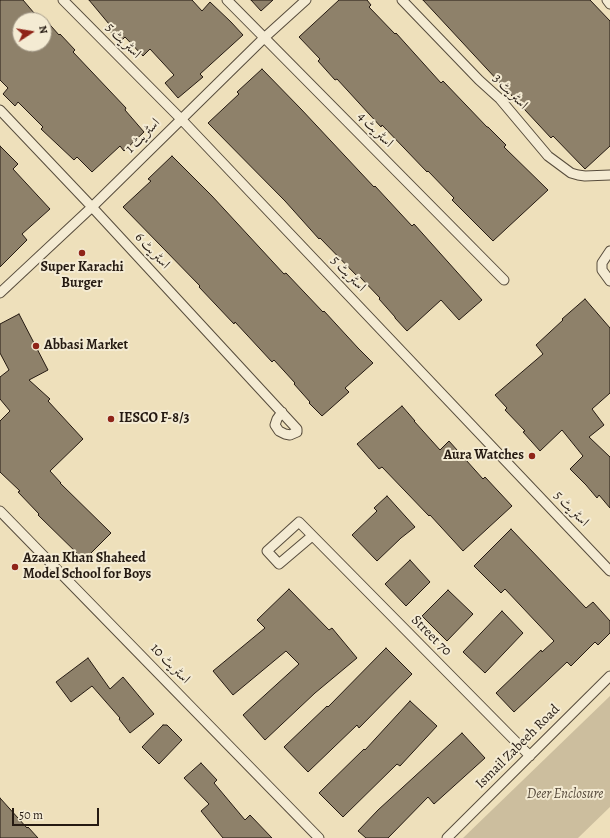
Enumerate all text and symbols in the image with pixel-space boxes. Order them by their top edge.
north arrow [12,12,52,52]
street label: اسٹریٹ 5 [102,20,144,62]
text: N [35,24,51,35]
street label: اسٹریٹ 3 [489,71,531,113]
street label: اسٹریٹ 4 [354,109,396,151]
street label: اسٹریٹ 1 [122,115,164,157]
street label: اسٹریٹ 6 [131,229,173,273]
marker: Super Karachi Burger [77,248,87,258]
street label: اسٹریٹ 5 [327,252,369,296]
place label: Super Karachi Burger [40,260,124,292]
place label: Abbasi Market [44,338,128,354]
marker: Abbasi Market [31,341,41,351]
place label: IESCO F-8/3 [119,411,190,427]
marker: IESCO F-8/3 [106,414,116,424]
place label: Aura Watches [443,448,524,464]
marker: Aura Watches [527,451,537,461]
street label: اسٹریٹ 5 [550,487,592,531]
place label: Azaan Khan Shaheed Model School for Boys [23,551,151,584]
marker: Azaan Khan Shaheed Model School for Boys [10,562,20,572]
street label: Street 70 [407,612,455,660]
street label: اسٹریٹ 10 [147,640,193,688]
street label: Ismail Zabeeh Road [472,701,564,793]
park label: Deer Enclosure [527,787,603,803]
scale bar [14,800,101,826]
text: 50 m [19,807,43,823]

